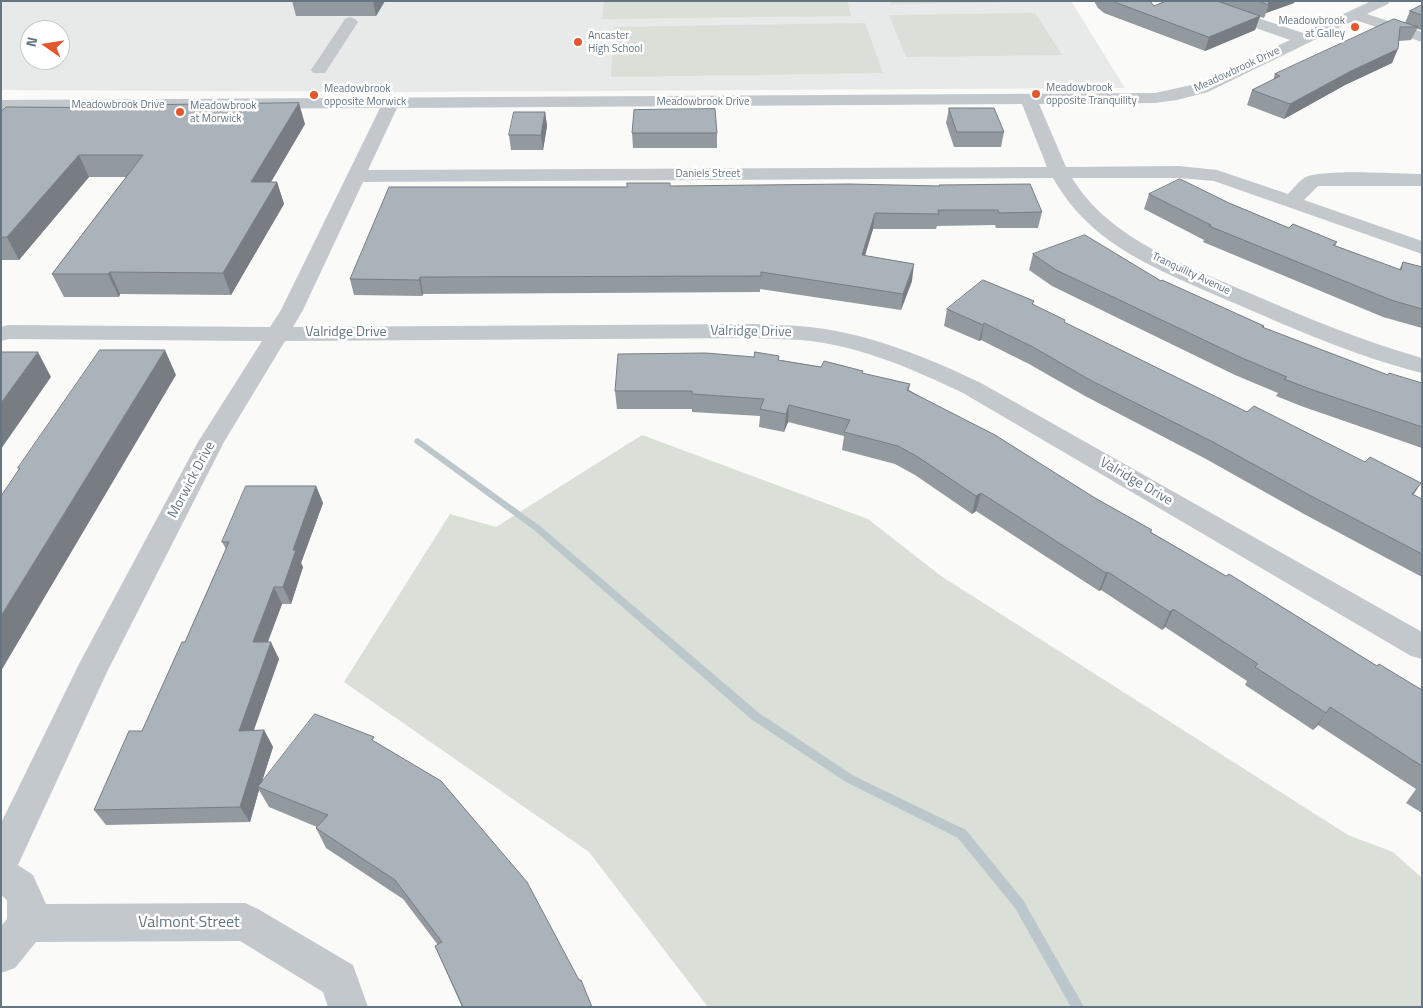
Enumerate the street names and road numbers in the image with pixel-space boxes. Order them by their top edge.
street label: Meadowbrook Drive [1192,44,1282,96]
street label: Meadowbrook Drive [656,95,750,109]
street label: Meadowbrook Drive [71,98,165,112]
street label: Daniels Street [676,167,740,181]
street label: Tranquility Avenue [1150,250,1232,298]
street label: Valridge Drive [710,323,792,341]
street label: Valridge Drive [305,325,387,341]
street label: Morwick Drive [165,439,219,521]
street label: Valridge Drive [1097,454,1175,510]
street label: Valmont Street [138,913,240,933]

